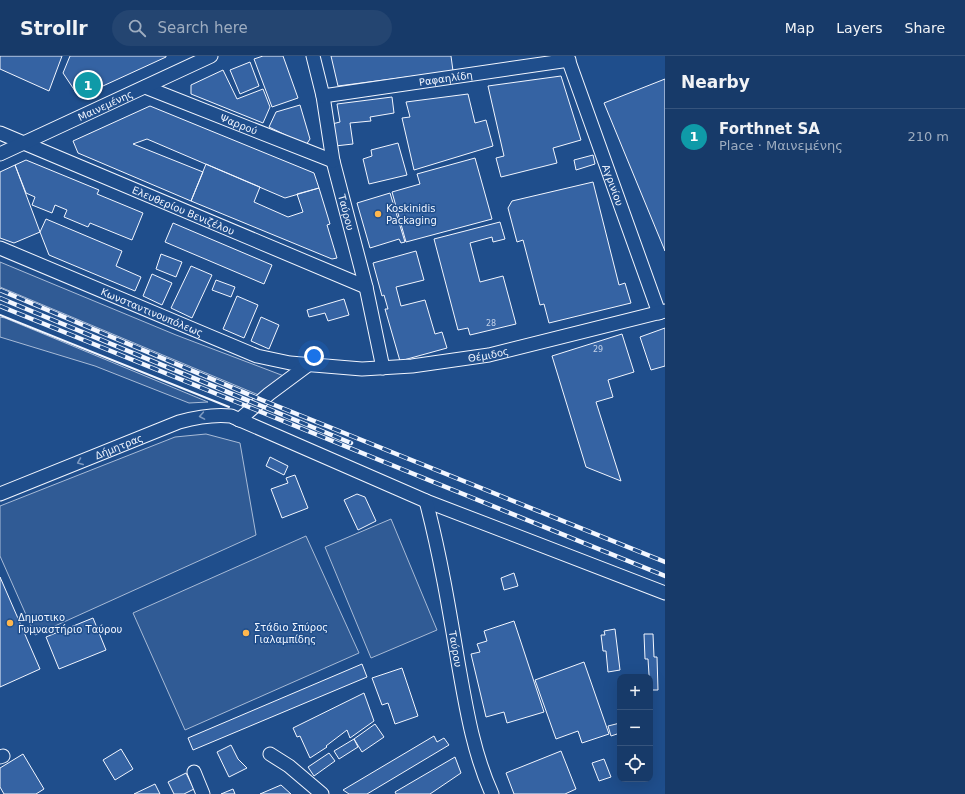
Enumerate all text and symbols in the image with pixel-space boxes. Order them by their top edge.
search box [112,10,392,46]
text: Strollr [20,17,88,39]
icon: search [126,17,148,39]
text: Search here [158,19,248,37]
text: Map [785,20,814,36]
text: Layers [836,20,883,36]
text: Share [905,20,945,36]
street label: Ραφαηλίδη [418,69,473,87]
pin: 1 [75,70,101,100]
text: Nearby [681,72,750,92]
street label: Μαινεμένης [76,88,134,123]
street label: Ψαρρού [219,112,259,136]
text: Forthnet SA [719,120,820,138]
text: 1 [689,129,699,144]
text: 210 m [907,129,949,144]
text: Place · Μαινεμένης [719,138,843,153]
street label: Αγρινίου [601,163,626,207]
street label: Ελευθερίου Βενιζέλου [131,184,236,237]
street label: Ταύρου [336,192,356,232]
place label: Koskinidis Packaging [386,203,437,226]
marker: Koskinidis Packaging [373,209,383,219]
street label: Κωνσταντινουπόλεως [99,286,205,338]
house number: 28 [486,319,496,328]
street label: Θέμιδος [467,345,510,363]
house number: 29 [593,345,603,354]
your location [304,346,324,366]
one-way arrow [198,412,205,420]
street label: Δήμητρας [93,432,144,461]
one-way arrow [77,457,84,465]
place label: Δημοτικο Γυμναστήριο Ταύρου [18,612,123,635]
marker: Δημοτικο Γυμναστήριο Ταύρου [5,618,15,628]
place label: Στάδιο Σπύρος Γιαλαμπίδης [254,622,328,645]
marker: Στάδιο Σπύρος Γιαλαμπίδης [241,628,251,638]
street label: Ταύρου [447,629,464,668]
map controls [617,674,653,782]
button: + [617,674,653,710]
button: − [617,710,653,746]
button: locate [617,746,653,782]

